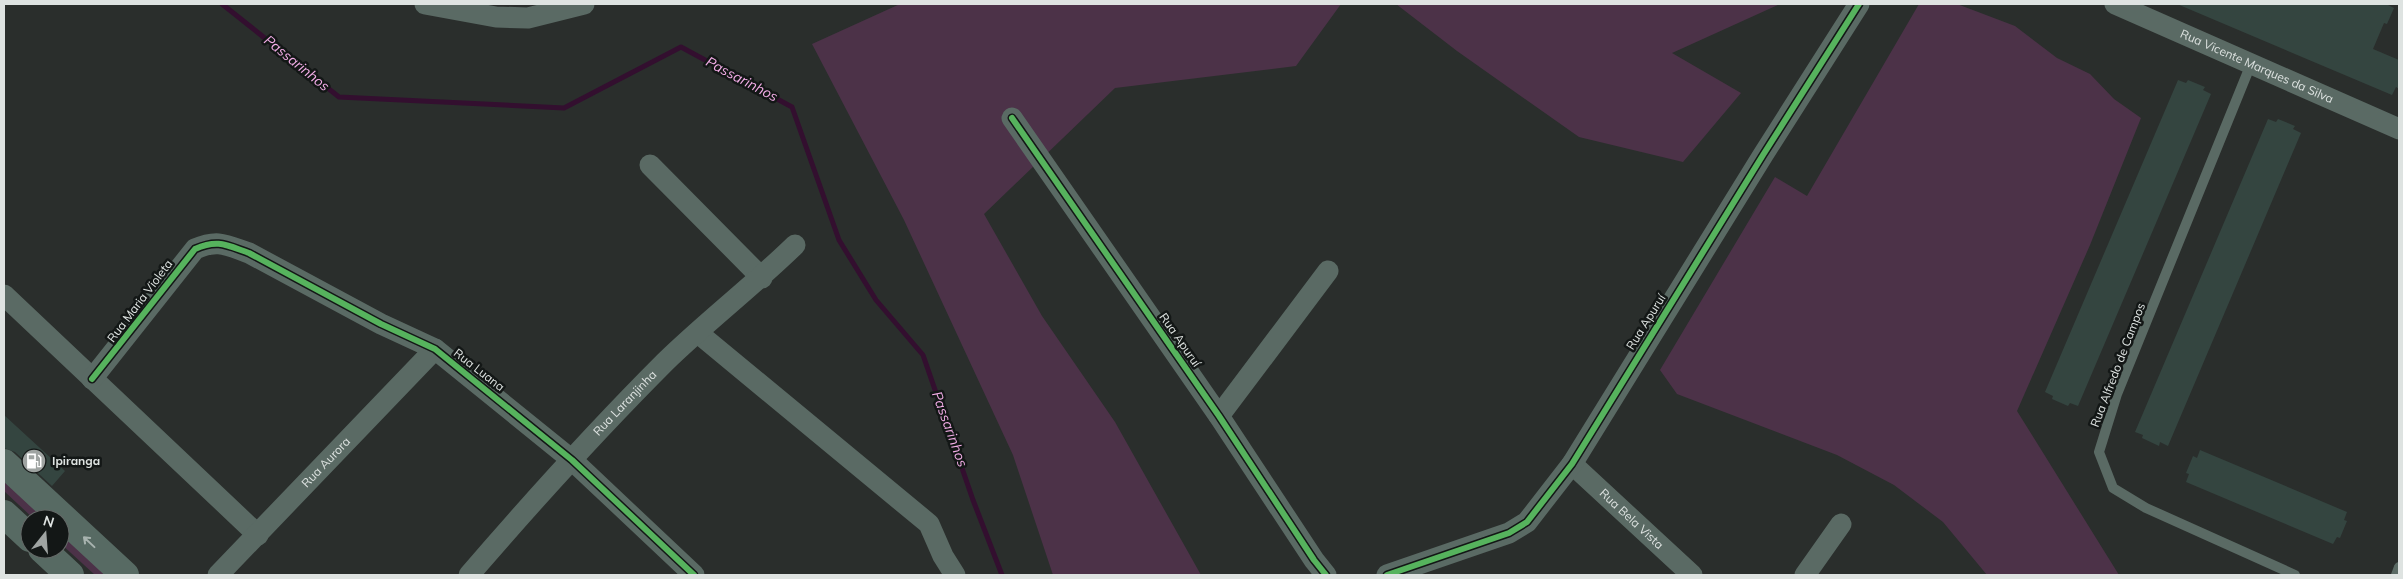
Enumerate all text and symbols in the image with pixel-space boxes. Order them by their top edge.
street label: Rua Vicente Marques da Silva [2178,26,2336,106]
water label: Passarinhos [261,31,333,95]
water label: Passarinhos [703,52,781,106]
street label: Rua Maria Violeta [104,256,176,345]
street label: Rua Apuruí [1623,290,1669,352]
street label: Rua Alfredo de Campos [2087,301,2148,429]
street label: Rua Apuruí [1156,310,1205,371]
street label: Rua Luana [451,345,508,394]
street label: Rua Laranjinha [590,367,659,439]
water label: Passarinhos [928,389,972,469]
street label: Rua Aurora [298,434,353,490]
fuel station icon: Ipiranga [21,448,47,474]
place label: Ipiranga [52,453,100,468]
street label: Rua Bela Vista [1597,485,1667,552]
north arrow [20,509,70,559]
text: N [41,511,56,532]
one-way arrow [83,536,95,548]

